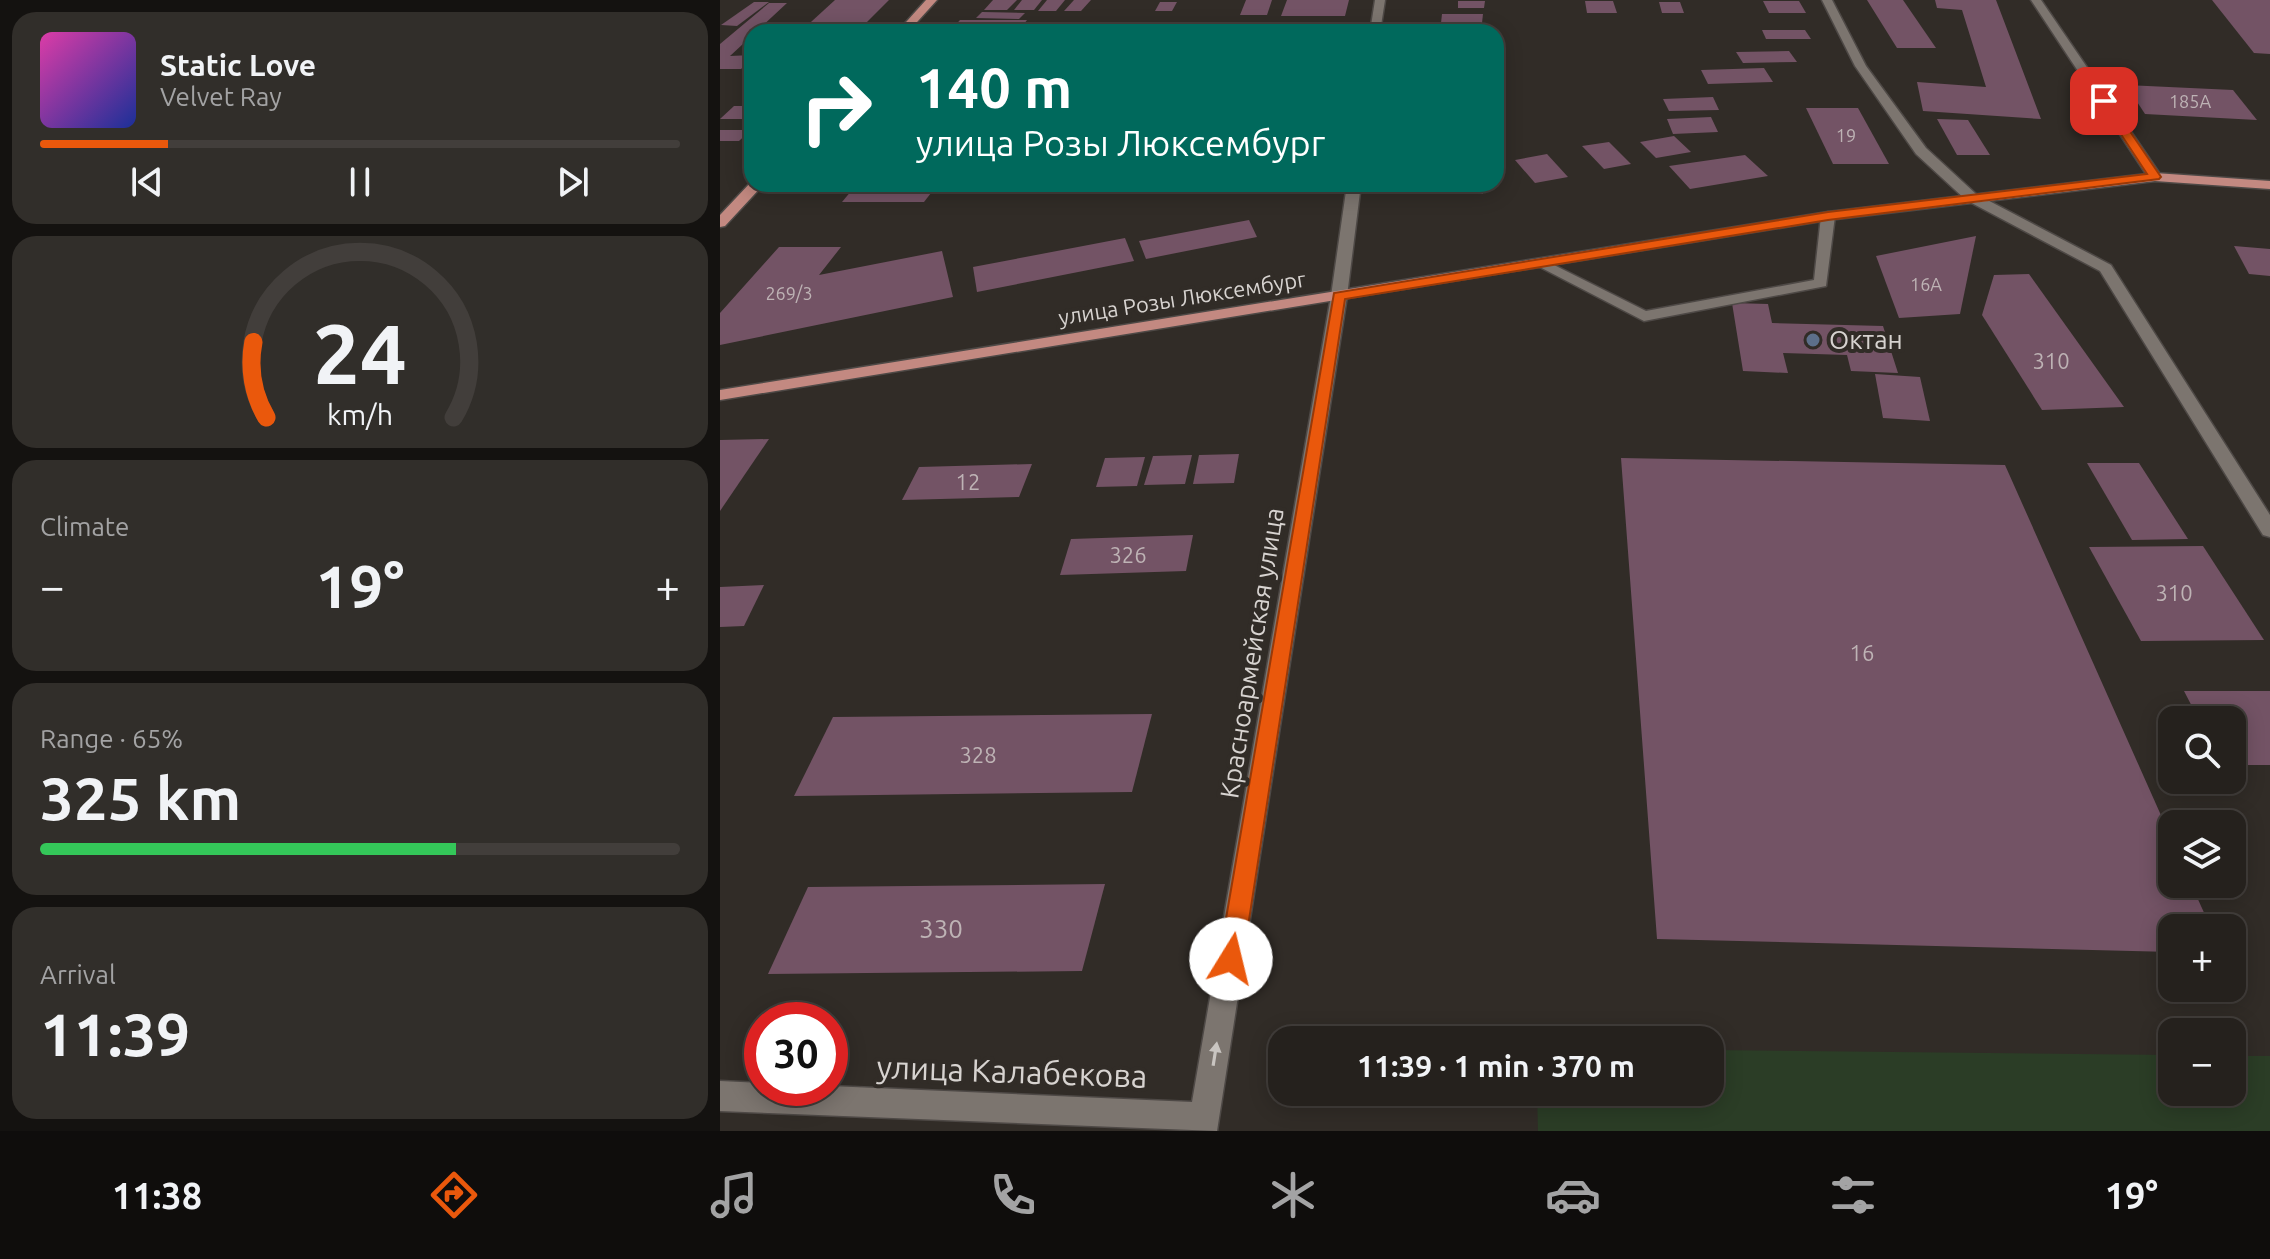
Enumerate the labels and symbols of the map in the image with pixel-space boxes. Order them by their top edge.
pin [2070,67,2138,135]
house number: 185А [2169,91,2211,111]
house number: 19 [1836,125,1856,145]
street label: улица Розы Люксембург [1056,266,1307,329]
house number: 16А [1910,274,1942,294]
house number: 269/3 [765,283,813,303]
place label: Октан [1829,325,1903,354]
marker: Октан [1804,331,1822,349]
house number: 310 [2032,348,2070,373]
house number: 12 [956,469,980,494]
street label: Красноармейская улица [1214,505,1289,800]
house number: 326 [1109,542,1147,567]
house number: 310 [2155,580,2193,605]
house number: 16 [1850,640,1874,665]
house number: 328 [959,742,997,767]
house number: 330 [919,914,963,943]
position arrow [1189,917,1273,1001]
speed limit sign: 30 [744,1002,848,1106]
one-way arrow [1210,1041,1222,1066]
street label: улица Калабекова [876,1048,1148,1094]

